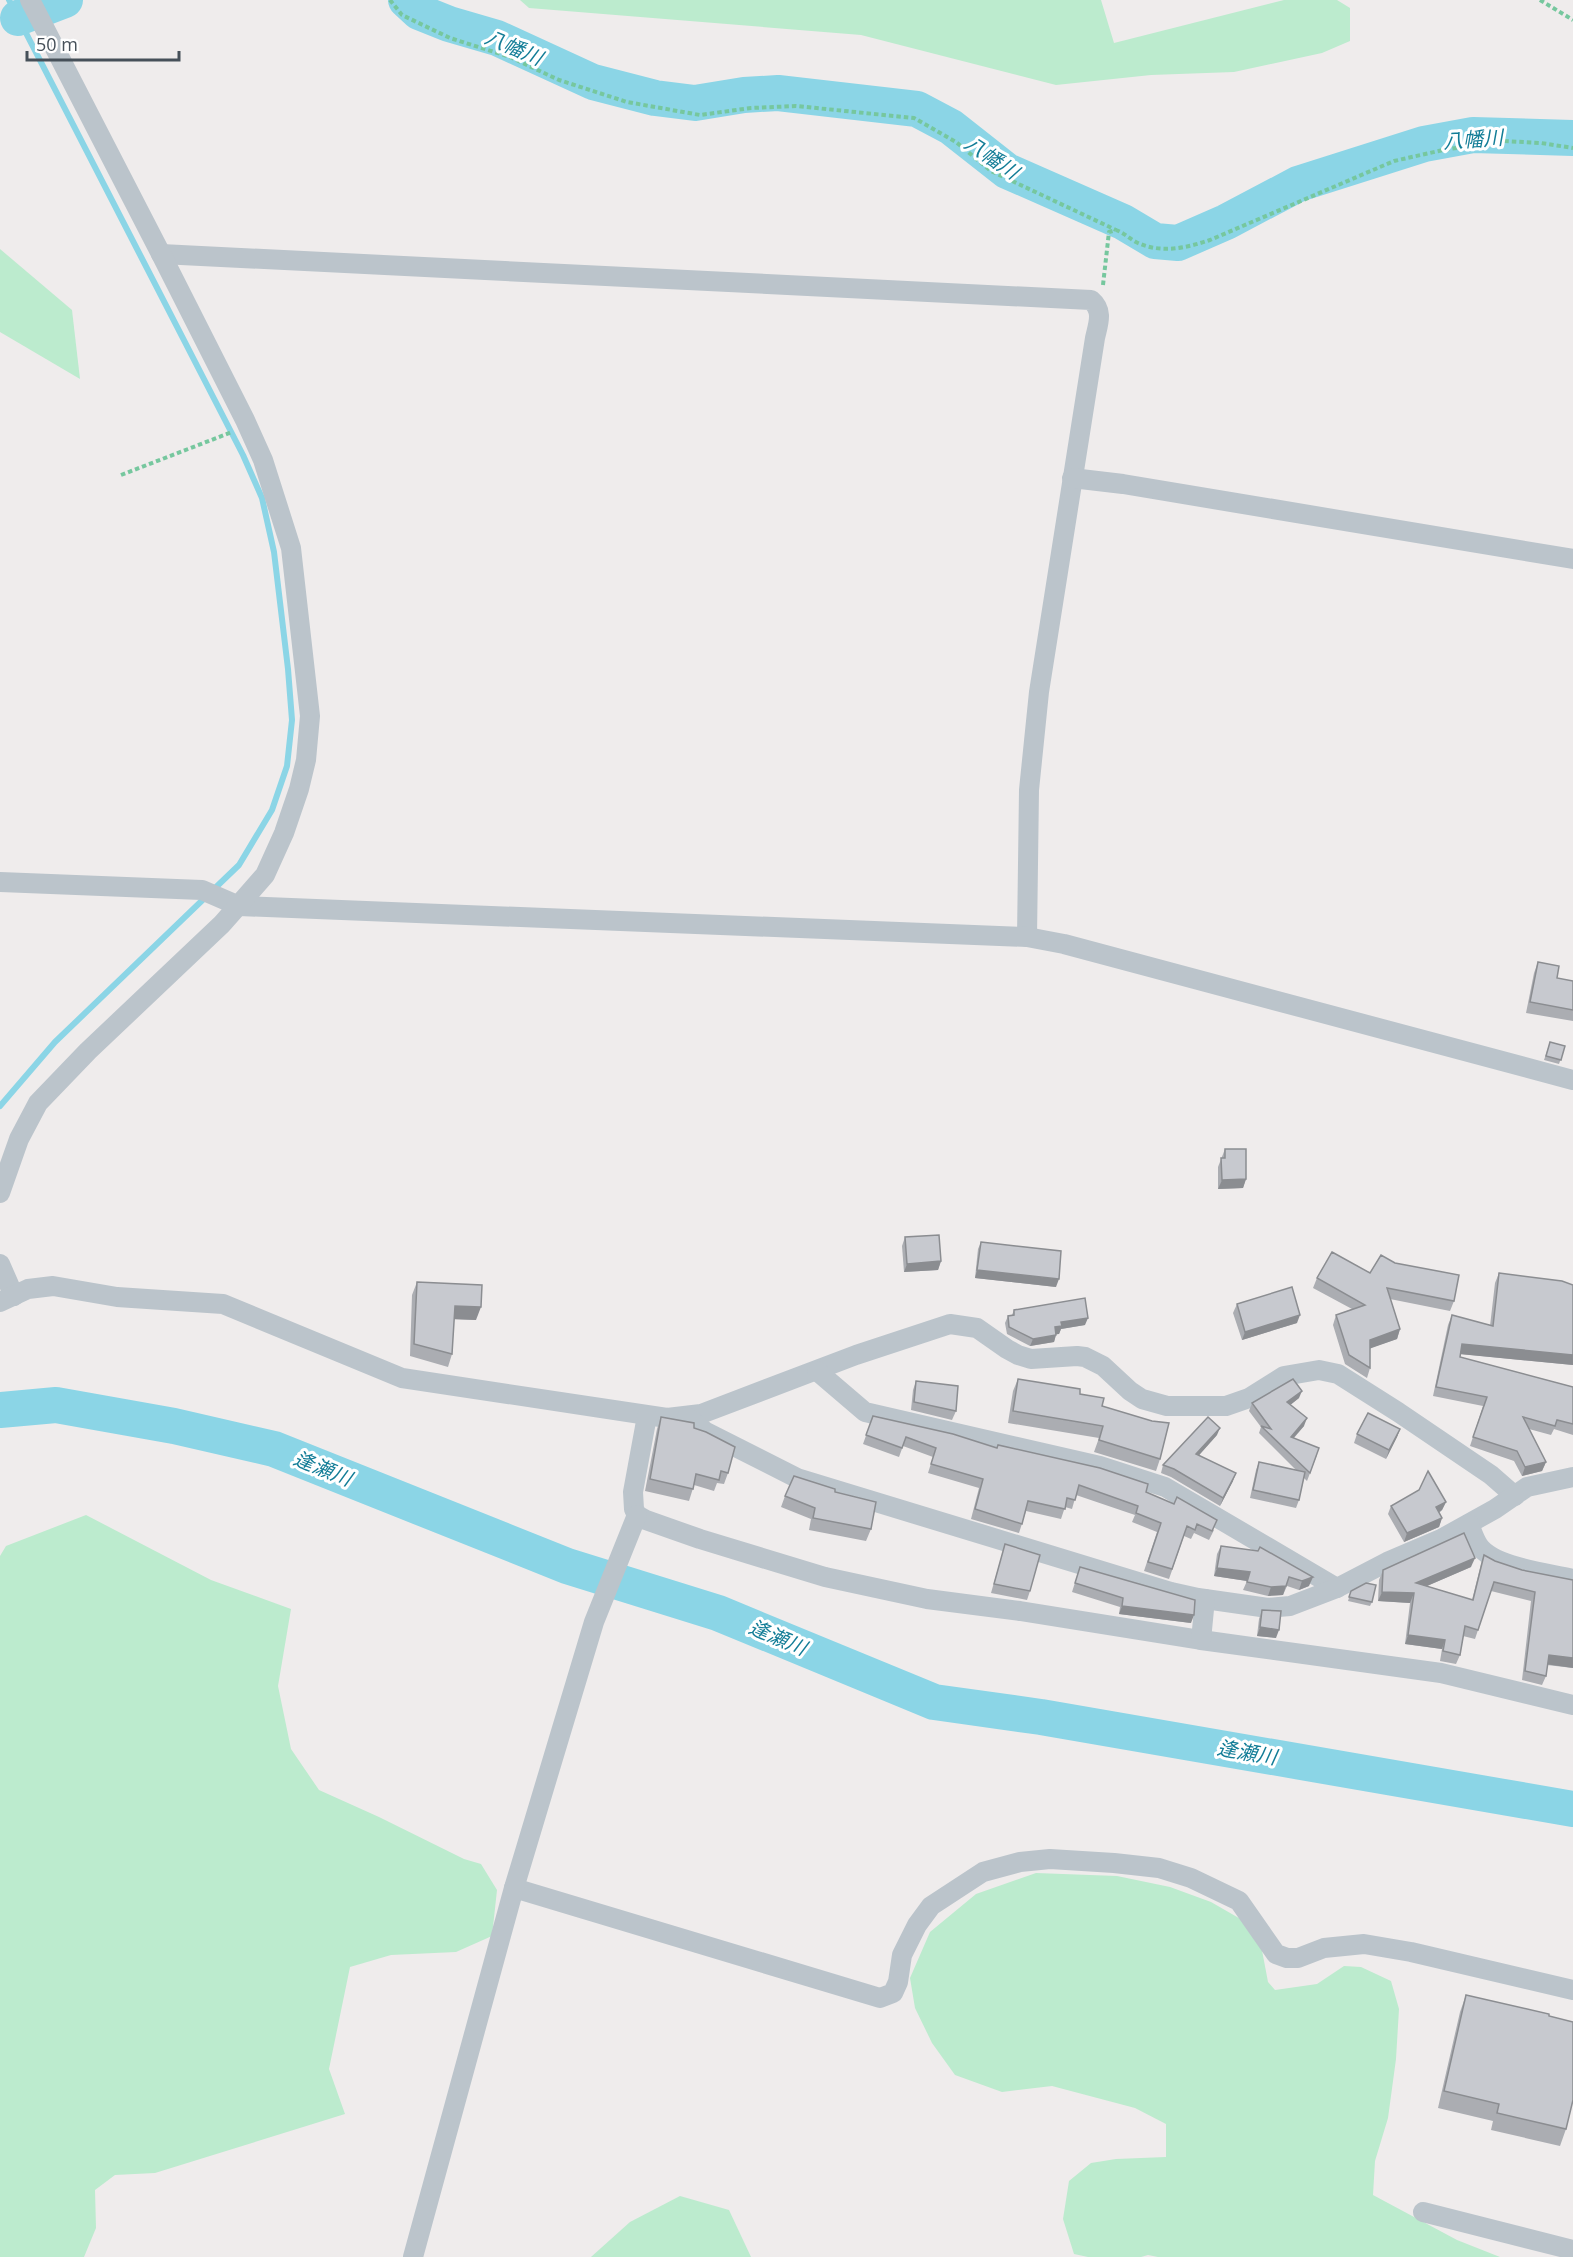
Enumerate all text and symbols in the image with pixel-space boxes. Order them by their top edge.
water label: 八幡川 [481,23,549,72]
scale bar [27,24,178,62]
text: 50 m [36,32,78,56]
water label: 八幡川 [1442,123,1506,155]
water label: 八幡川 [960,129,1026,186]
water label: 逢瀬川 [290,1444,358,1493]
water label: 逢瀬川 [745,1613,813,1662]
water label: 逢瀬川 [1215,1733,1281,1771]

